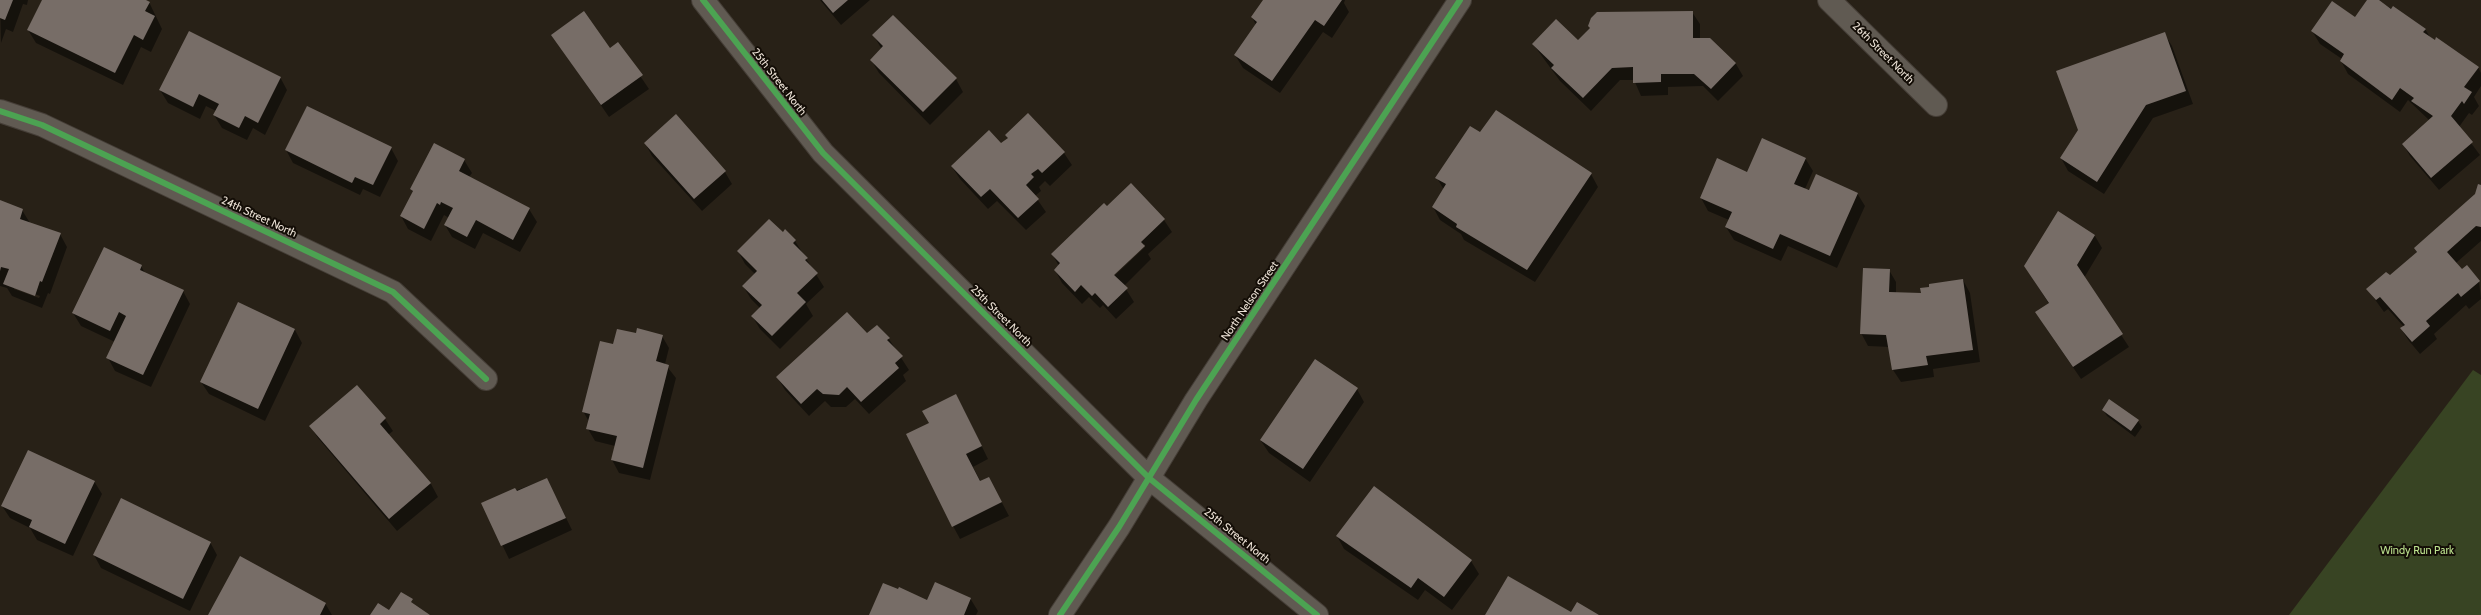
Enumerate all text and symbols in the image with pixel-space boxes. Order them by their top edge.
street label: 26th Street North [1849,19,1917,87]
street label: 25th Street North [749,46,809,118]
street label: 24th Street North [219,194,299,240]
street label: North Nelson Street [1219,259,1281,343]
street label: 25th Street North [968,283,1034,349]
street label: 25th Street North [1201,505,1273,567]
park label: Windy Run Park [2380,544,2454,558]

